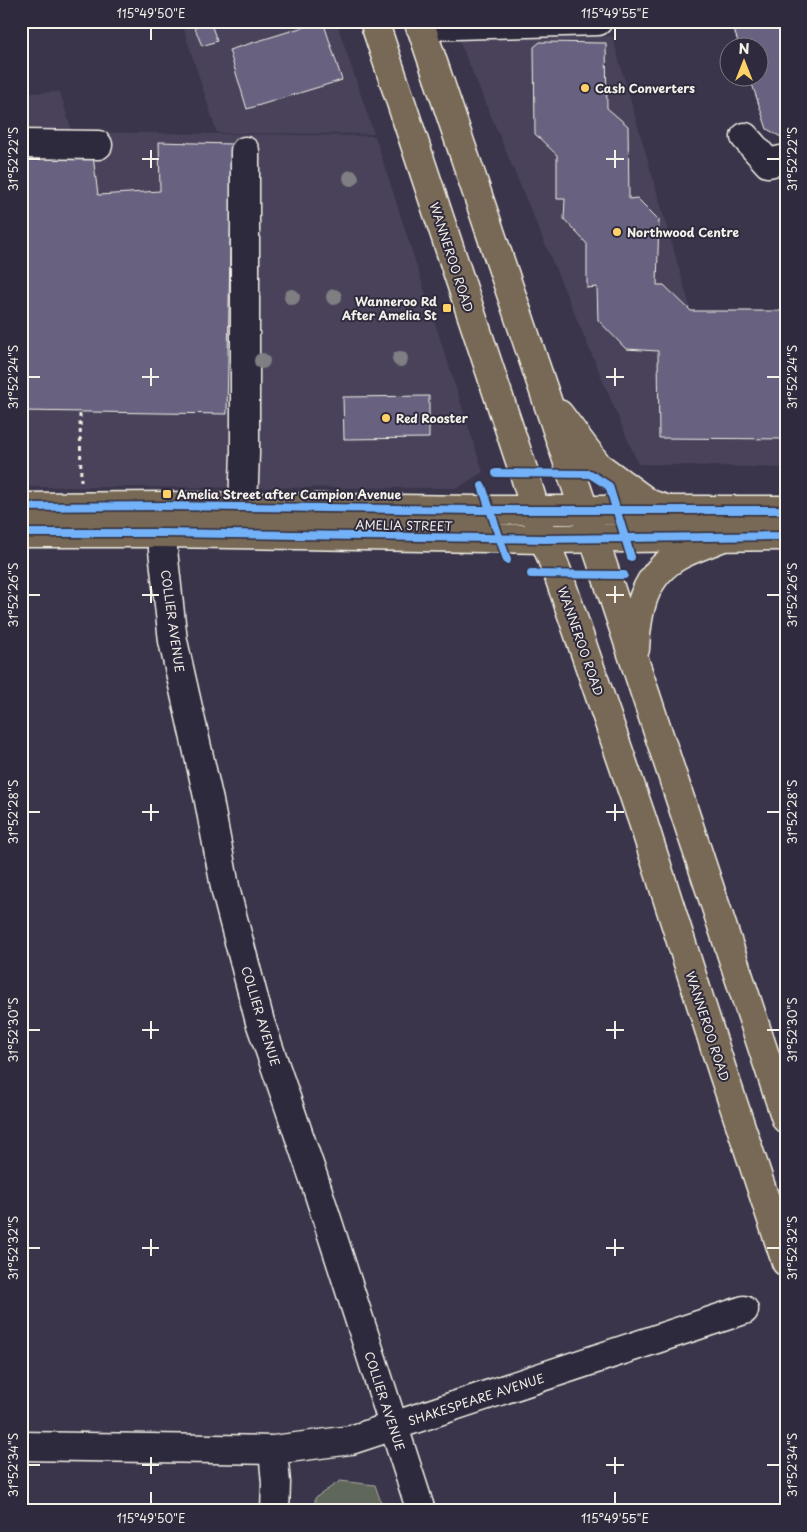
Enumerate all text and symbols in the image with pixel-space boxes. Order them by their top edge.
text: 115°49'50"E [117,4,185,22]
text: 115°49'55"E [581,4,649,22]
north arrow [720,38,770,88]
text: N [738,38,750,59]
place label: Cash Converters [595,79,695,97]
marker: Cash Converters [579,82,591,94]
text: 31°52'22"S [4,127,22,191]
text: 31°52'22"S [783,127,801,191]
street label: WANNEROO ROAD [426,200,478,314]
place label: Northwood Centre [627,223,740,241]
marker: Northwood Centre [611,226,623,238]
place label: Wanneroo Rd After Amelia St [341,292,437,324]
marker: Wanneroo Rd After Amelia St [441,302,453,314]
text: 31°52'24"S [4,345,22,409]
text: 31°52'24"S [783,345,801,409]
place label: Red Rooster [396,409,469,427]
marker: Red Rooster [380,412,392,424]
place label: Amelia Street after Campion Avenue [177,485,401,503]
marker: Amelia Street after Campion Avenue [161,488,173,500]
street label: AMELIA STREET [355,515,454,535]
text: 31°52'26"S [4,563,22,628]
text: 31°52'26"S [783,563,801,628]
street label: COLLIER AVENUE [157,568,189,674]
street label: WANNEROO ROAD [554,584,608,698]
text: 31°52'28"S [4,780,22,844]
text: 31°52'28"S [783,780,801,844]
street label: COLLIER AVENUE [237,964,285,1068]
street label: WANNEROO ROAD [682,969,734,1083]
text: 31°52'30"S [4,997,22,1063]
text: 31°52'30"S [783,997,801,1063]
text: 31°52'32"S [4,1216,22,1280]
text: 31°52'32"S [783,1216,801,1280]
street label: COLLIER AVENUE [360,1349,410,1453]
street label: SHAKESPEARE AVENUE [406,1368,546,1430]
text: 31°52'34"S [4,1433,22,1497]
text: 31°52'34"S [783,1433,801,1497]
text: 115°49'50"E [117,1509,185,1527]
text: 115°49'55"E [581,1509,649,1527]

